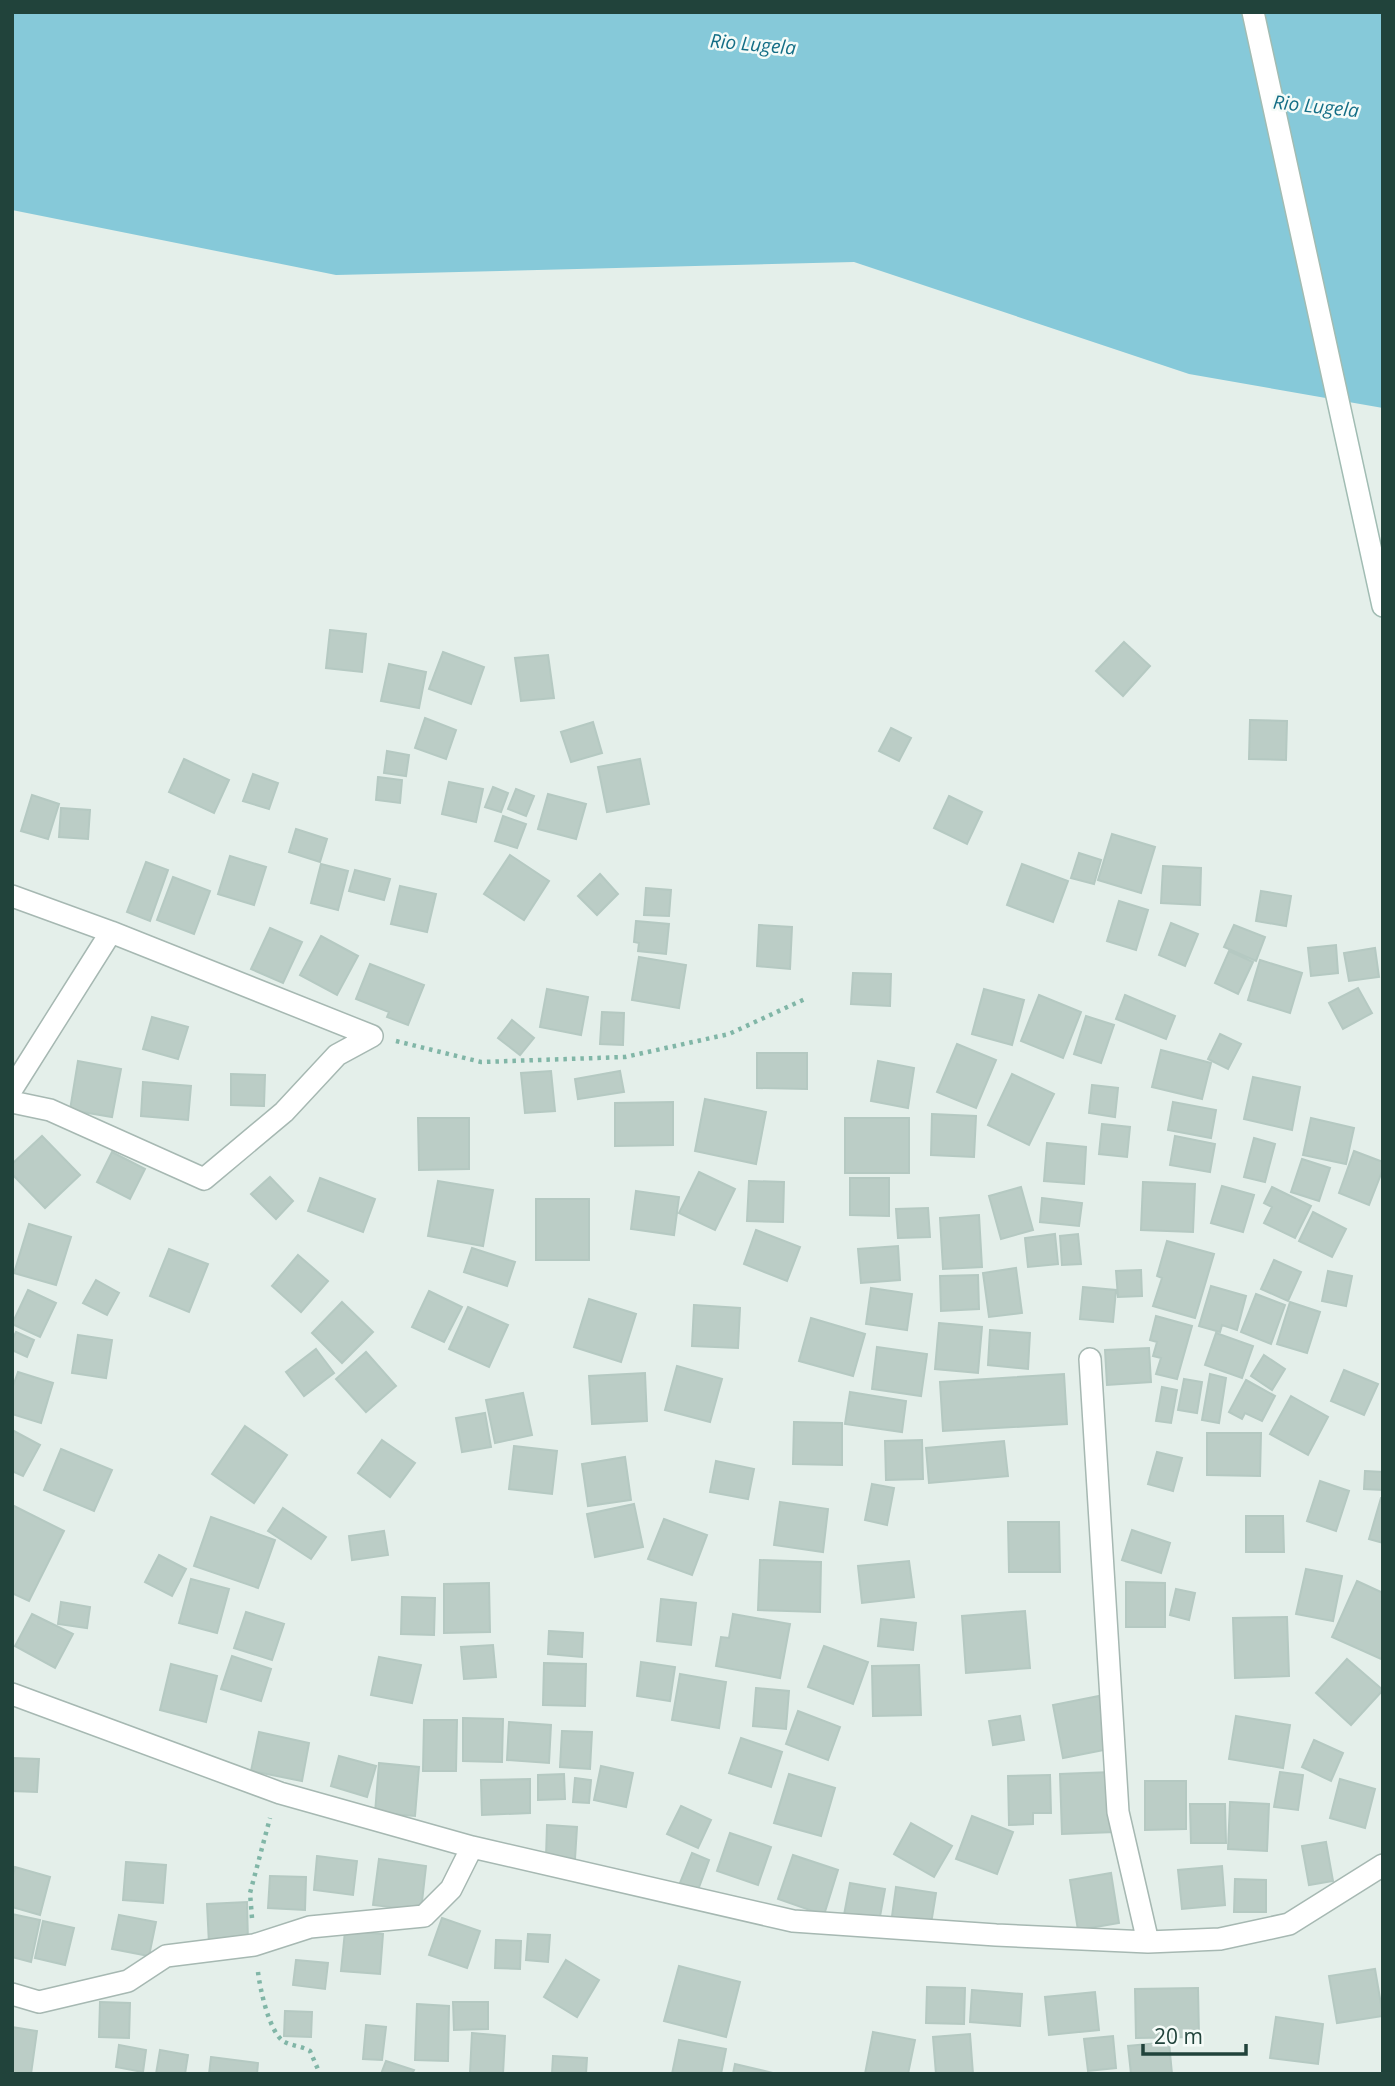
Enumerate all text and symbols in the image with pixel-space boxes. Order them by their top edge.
water label: Rio Lugela [709,27,797,61]
water label: Rio Lugela [1272,89,1360,123]
scale bar [1143,2012,1246,2056]
text: 20 m [1154,2022,1203,2050]

